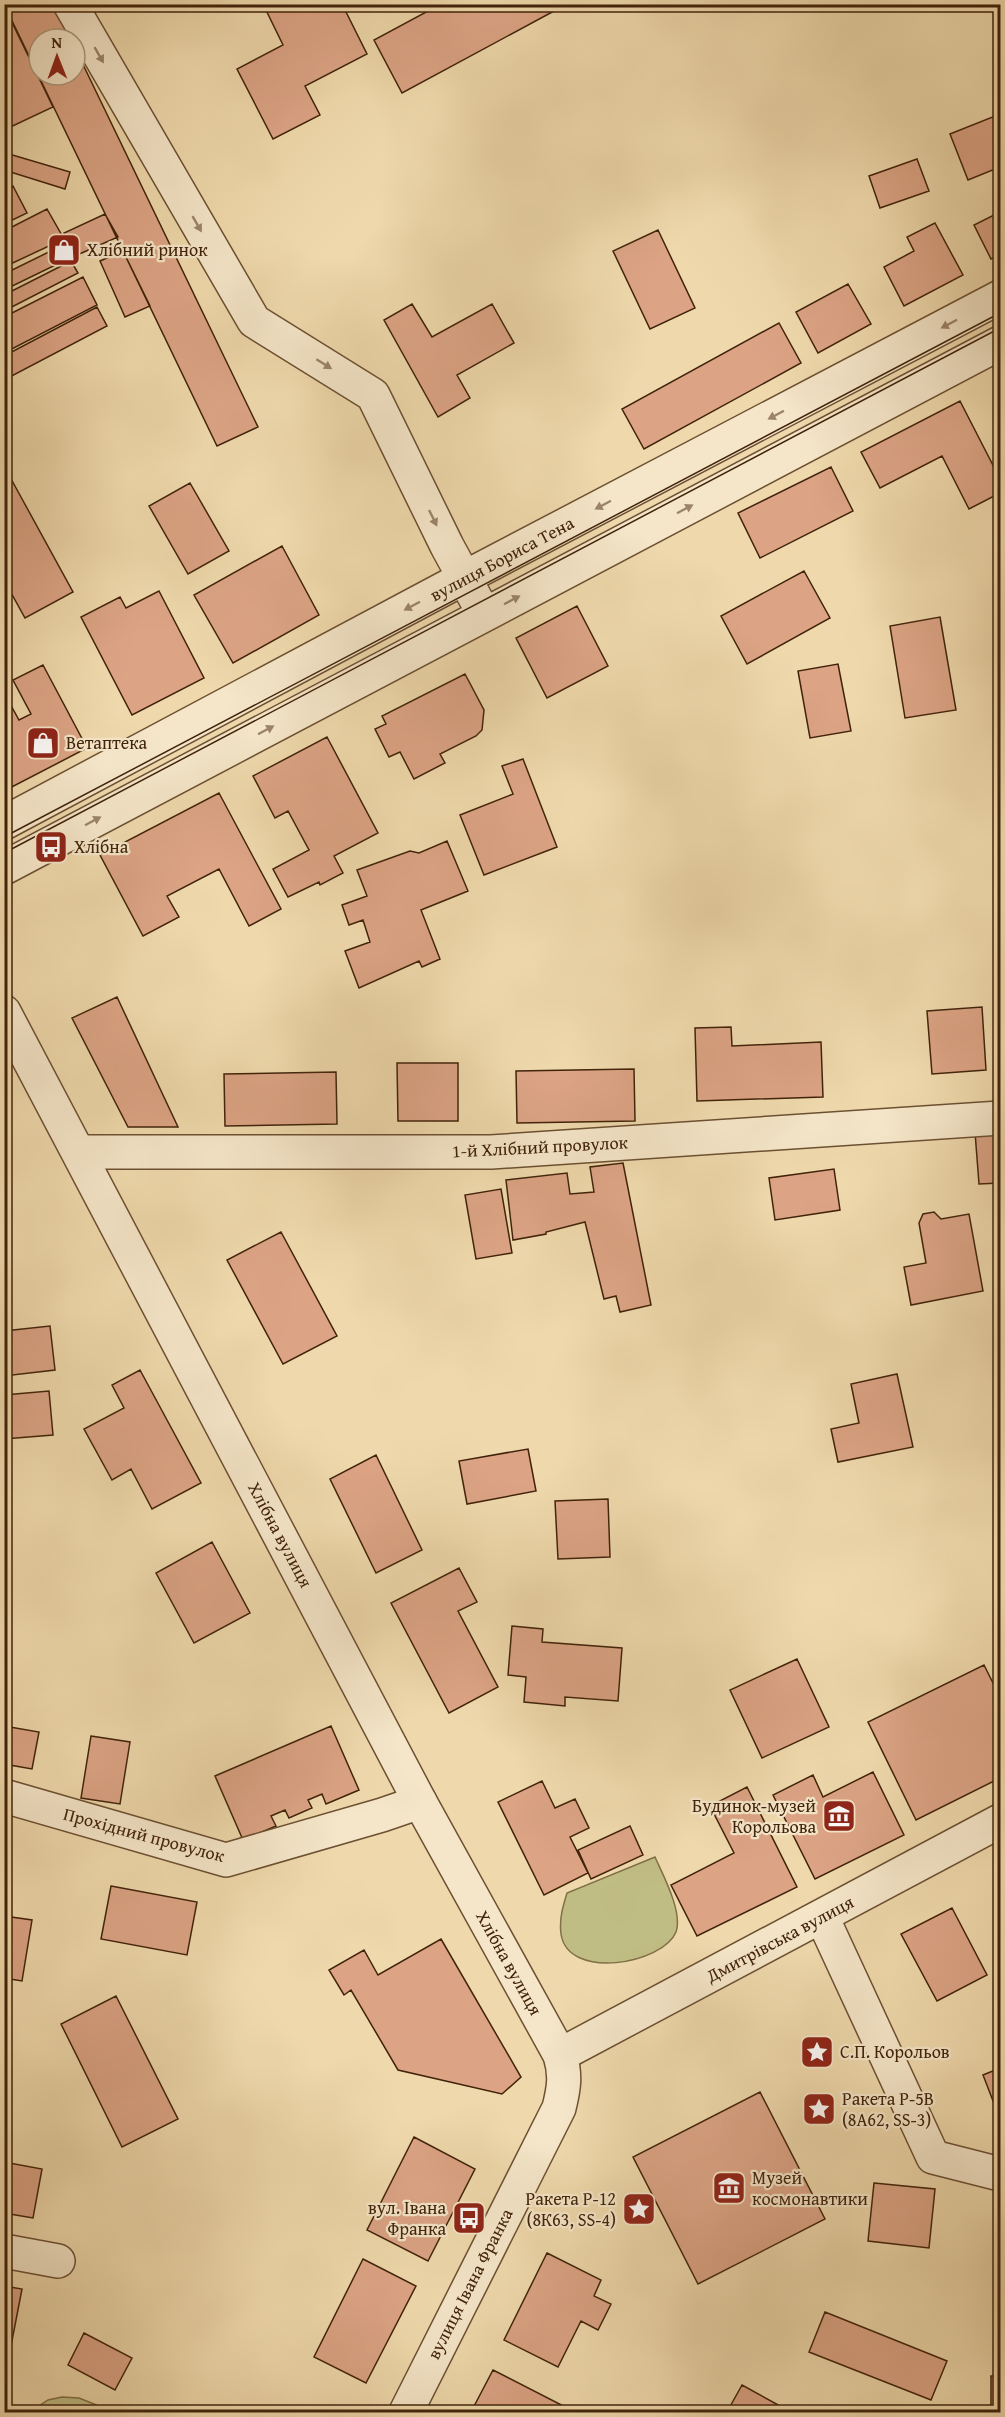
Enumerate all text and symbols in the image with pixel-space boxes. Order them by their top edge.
north arrow [27,27,87,87]
text: N [51,30,63,54]
one-way arrow [94,47,104,64]
one-way arrow [192,216,203,232]
shop icon: Хлібний ринок [46,232,82,268]
place label: Хлібний ринок [87,236,208,263]
one-way arrow [940,319,957,329]
one-way arrow [316,359,332,370]
one-way arrow [767,410,784,420]
one-way arrow [595,500,612,510]
one-way arrow [677,504,694,514]
street label: вулиця Бориса Тена [425,509,579,608]
one-way arrow [428,509,438,527]
one-way arrow [504,595,521,605]
one-way arrow [403,601,420,611]
shop icon: Ветаптека [25,725,61,761]
one-way arrow [257,725,274,735]
place label: Ветаптека [66,729,148,756]
one-way arrow [85,816,102,826]
bus stop icon: Хлібна [33,829,69,865]
place label: Хлібна [74,833,129,860]
street label: 1-й Хлібний провулок [451,1128,629,1165]
street label: Хлібна вулиця [241,1477,320,1592]
place label: Будинок-музей Корольова [692,1792,816,1840]
museum icon: Будинок-музей Корольова [821,1798,857,1834]
street label: Прохідний провулок [61,1800,228,1869]
street label: Дмитрівська вулиця [700,1888,858,1989]
street label: Хлібна вулиця [469,1905,549,2020]
place icon: С.П. Корольов [799,2034,835,2070]
place label: С.П. Корольов [840,2038,950,2065]
place label: Ракета Р-5В (8А62, SS-3) [842,2085,934,2133]
place icon: Ракета Р-5В (8А62, SS-3) [801,2091,837,2127]
place label: Музей космонавтики [752,2164,868,2212]
museum icon: Музей космонавтики [711,2170,747,2206]
place label: Ракета Р-12 (8К63, SS-4) [525,2185,616,2233]
place icon: Ракета Р-12 (8К63, SS-4) [621,2191,657,2227]
place label: вул. Івана Франка [368,2194,446,2242]
bus stop icon: вул. Івана Франка [451,2200,487,2236]
street label: вулиця Івана Франка [420,2203,519,2364]

